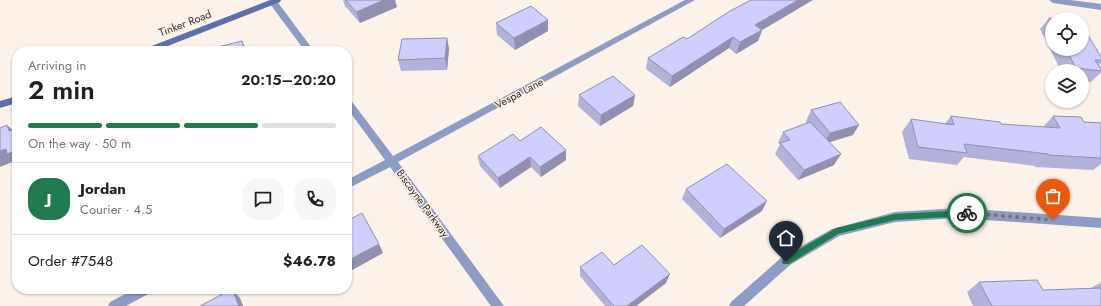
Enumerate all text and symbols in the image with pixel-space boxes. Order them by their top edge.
street label: Tinker Road [157,6,213,40]
map controls [1045,12,1089,108]
button: locate [1045,12,1089,56]
text: Arriving in [28,56,86,75]
button: layers [1045,64,1089,108]
text: 20:15–20:20 [241,69,336,91]
text: 2 min [28,71,95,109]
street label: Vespa Lane [492,73,546,113]
text: On the way · 50 m [28,134,131,153]
street label: Biscayne Parkway [393,166,453,241]
text: Jordan [80,178,126,200]
button: chat [242,178,284,220]
button: phone [294,178,336,220]
pin [1036,179,1070,220]
icon: bag [1042,185,1064,207]
text: J [47,188,51,210]
courier [947,193,987,233]
text: Courier · 4.5 [80,200,152,219]
icon: bike [956,202,978,224]
pin [769,221,803,262]
icon: home [775,227,797,249]
text: Order #7548 [28,250,113,272]
text: $46.78 [283,250,336,272]

